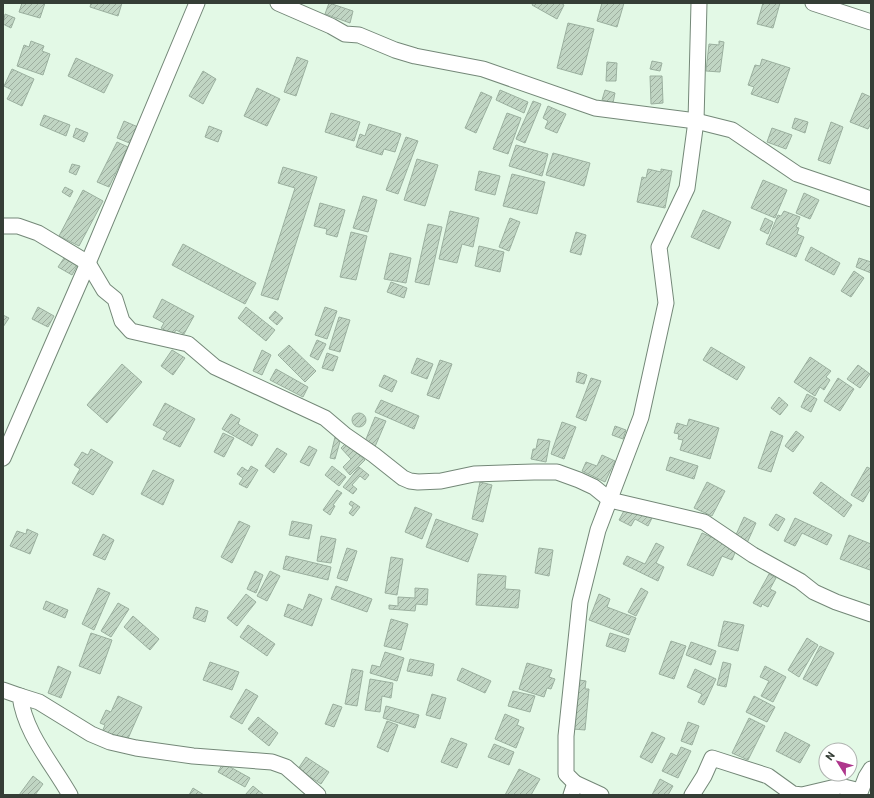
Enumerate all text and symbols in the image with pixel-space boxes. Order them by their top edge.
north arrow [818,742,858,782]
text: N [822,749,837,763]

